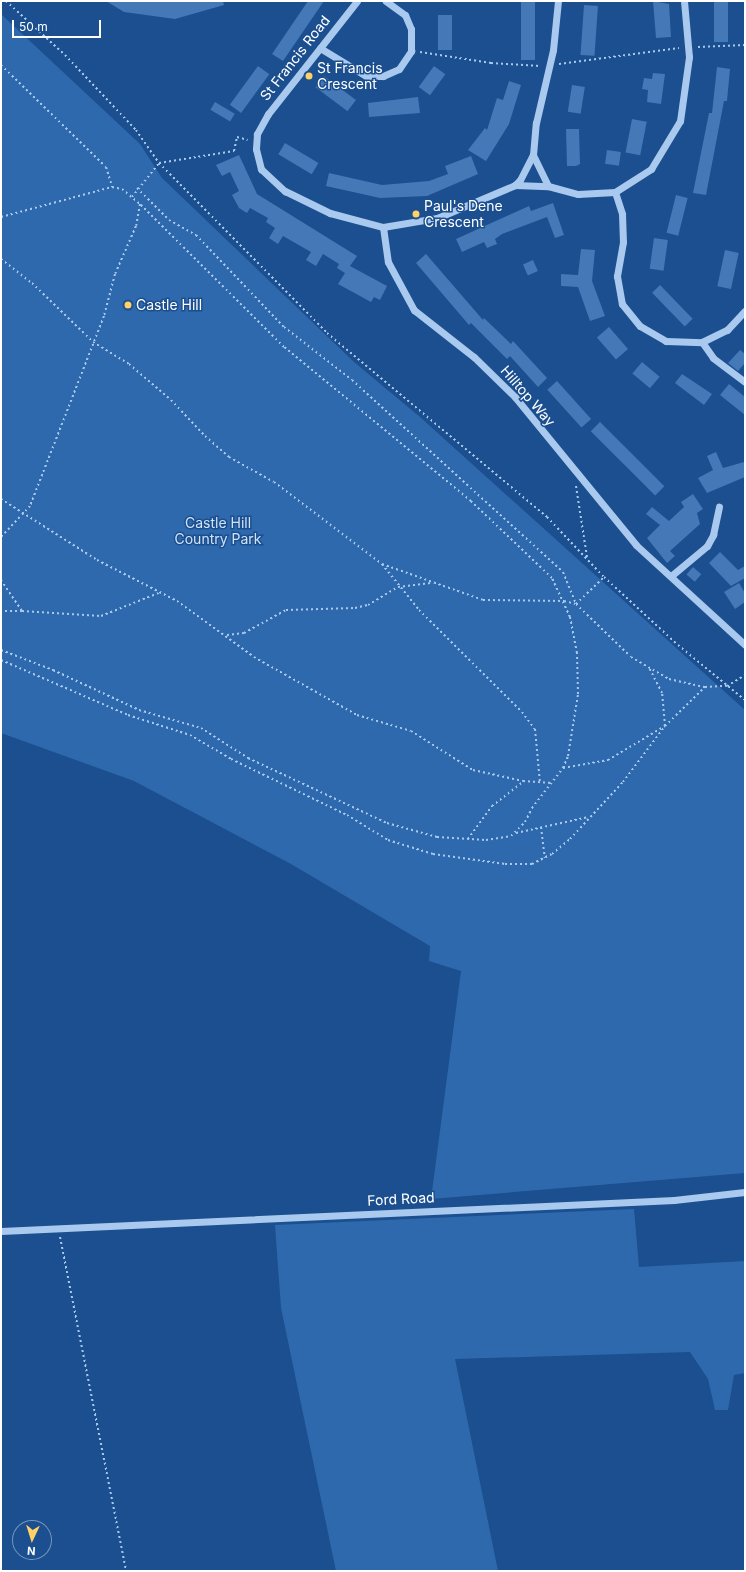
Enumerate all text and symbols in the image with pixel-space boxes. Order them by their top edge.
scale bar [14,12,103,38]
street label: St Francis Road [257,12,333,104]
text: 50 m [19,19,48,34]
place label: St Francis Crescent [317,60,383,92]
marker: St Francis Crescent [304,71,314,81]
place label: Paul's Dene Crescent [424,198,503,230]
marker: Paul's Dene Crescent [411,209,421,219]
place label: Castle Hill [136,297,202,313]
marker: Castle Hill [123,300,133,310]
street label: Hilltop Way [497,362,559,430]
park label: Castle Hill Country Park [174,515,262,548]
street label: Ford Road [367,1189,435,1209]
north arrow [12,1520,52,1560]
text: N [27,1544,36,1558]

